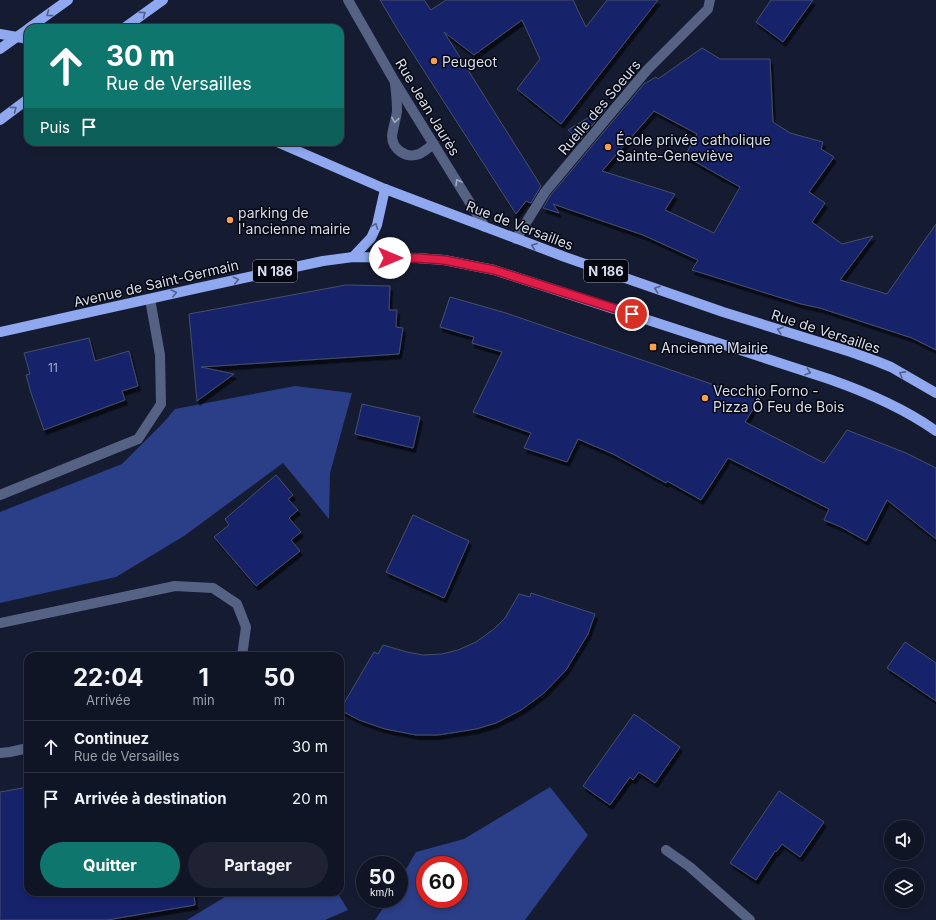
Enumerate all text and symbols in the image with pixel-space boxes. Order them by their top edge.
one-way arrow [46,9,53,17]
one-way arrow [139,12,146,19]
text: 30 m [106,39,175,73]
icon: ahead [40,40,92,92]
place label: Peugeot [442,53,497,70]
street label: Rue Jean Jaurès [392,55,464,159]
marker: Peugeot [429,56,439,66]
street label: Ruelle des Soeurs [554,56,644,158]
text: Rue de Versailles [106,73,252,94]
one-way arrow [10,107,17,114]
icon: arrive [78,116,100,138]
one-way arrow [392,117,400,123]
text: Puis [40,118,70,137]
place label: École privée catholique Sainte-Geneviève [616,131,771,164]
marker: École privée catholique Sainte-Geneviève [603,142,613,152]
one-way arrow [455,179,462,186]
street label: Rue de Versailles [464,197,576,253]
place label: parking de l'ancienne mairie [238,204,350,237]
marker: parking de l'ancienne mairie [225,215,235,225]
one-way arrow [371,223,379,230]
position arrow [369,237,411,279]
one-way arrow [531,242,538,250]
street label: Avenue de Saint-Germain [72,256,240,310]
road number: N 186 [253,260,297,282]
road number: N 186 [584,260,628,282]
one-way arrow [233,276,240,284]
one-way arrow [653,286,660,294]
one-way arrow [171,290,177,298]
pin [615,297,649,331]
icon: arrive [621,303,643,325]
street label: Rue de Versailles [769,305,883,357]
one-way arrow [777,326,784,335]
place label: Ancienne Mairie [661,339,768,356]
marker: Ancienne Mairie [648,342,658,352]
house number: 11 [48,360,58,375]
one-way arrow [805,367,812,375]
one-way arrow [899,371,906,378]
place label: Vecchio Forno - Pizza Ô Feu de Bois [713,382,844,415]
marker: Vecchio Forno - Pizza Ô Feu de Bois [700,393,710,403]
text: 22:04 [73,663,144,692]
text: 1 [198,663,209,692]
text: 50 [264,663,295,692]
text: Arrivée [86,692,130,708]
text: min [192,692,215,708]
text: m [274,692,285,708]
text: Continuez [74,729,149,748]
icon: ahead [40,736,62,758]
text: 30 m [292,737,328,756]
text: Rue de Versailles [74,748,179,764]
icon: arrive [40,788,62,810]
text: Arrivée à destination [74,789,227,808]
text: 20 m [292,789,328,808]
map controls [884,820,924,908]
button: sound [884,820,924,860]
button: Quitter [40,842,180,888]
button: Partager [188,842,328,888]
speed limit sign: 60 [416,856,468,908]
text: 50 [369,865,395,889]
button: layers [884,868,924,908]
text: km/h [370,886,394,898]

